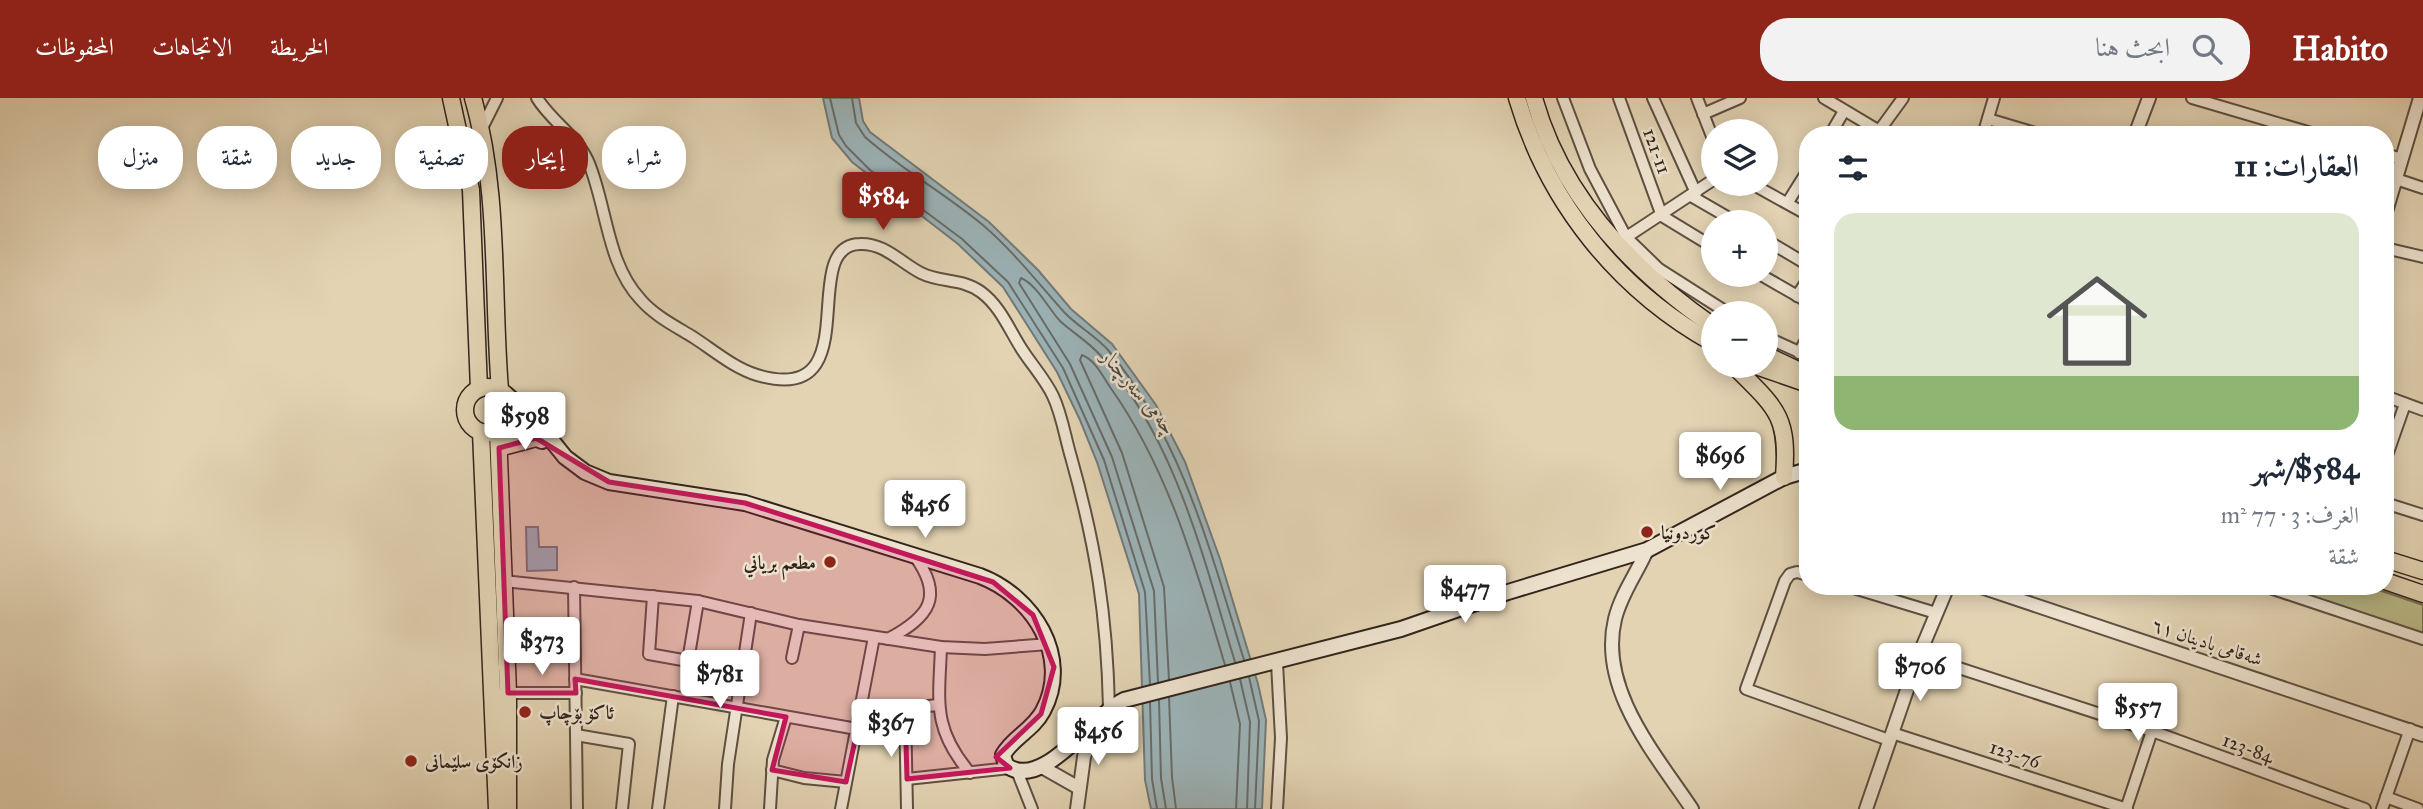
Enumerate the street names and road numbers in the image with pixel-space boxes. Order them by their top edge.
street label: 121-11 [1638,125,1676,177]
street label: شەقامی بادینان ٦١ [2149,613,2265,671]
street label: 123-84 [2219,728,2277,768]
street label: 123-76 [1987,735,2045,773]

